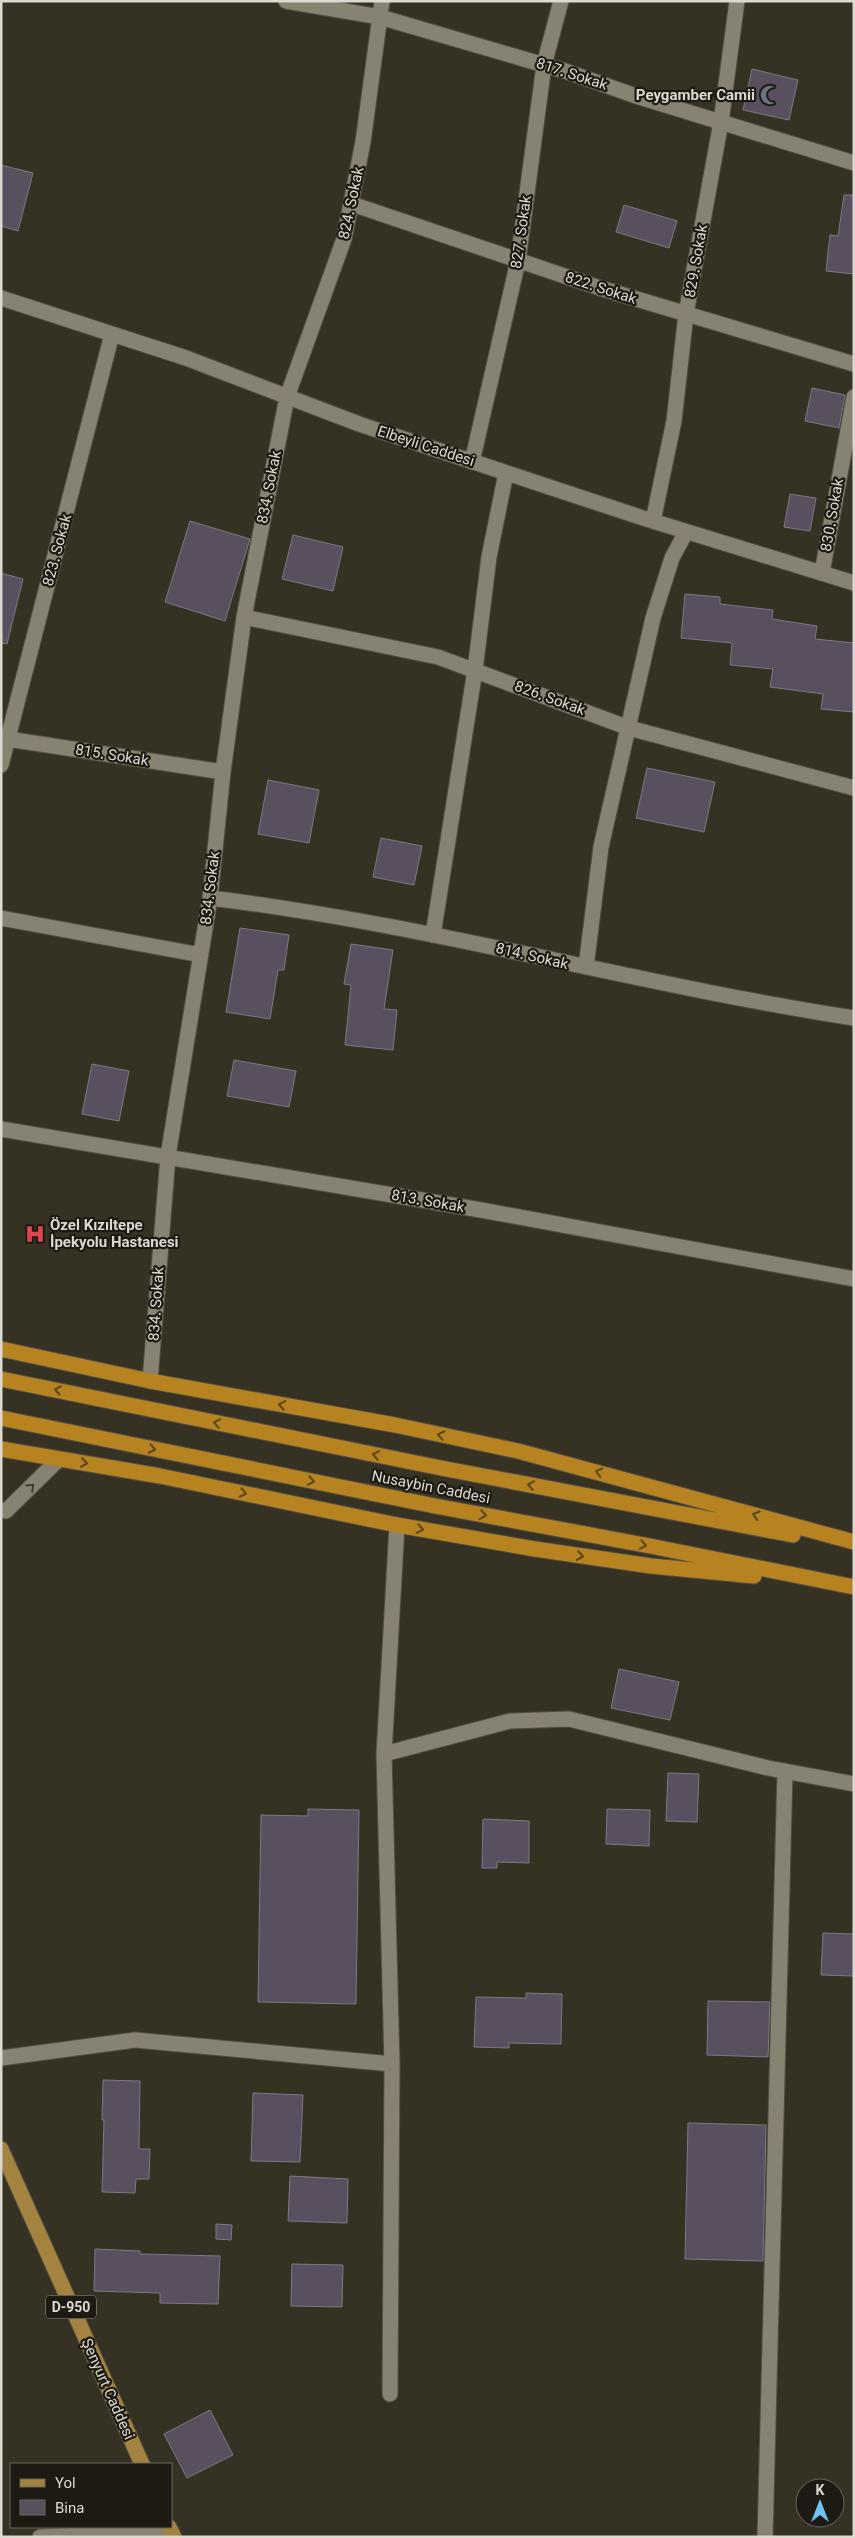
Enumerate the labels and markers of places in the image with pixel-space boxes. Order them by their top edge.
mosque icon: Peygamber Camii [759,84,781,106]
place label: Peygamber Camii [636,86,755,104]
place label: Özel Kızıltepe İpekyolu Hastanesi [50,1216,179,1251]
hospital icon: Özel Kızıltepe İpekyolu Hastanesi [24,1223,46,1245]

